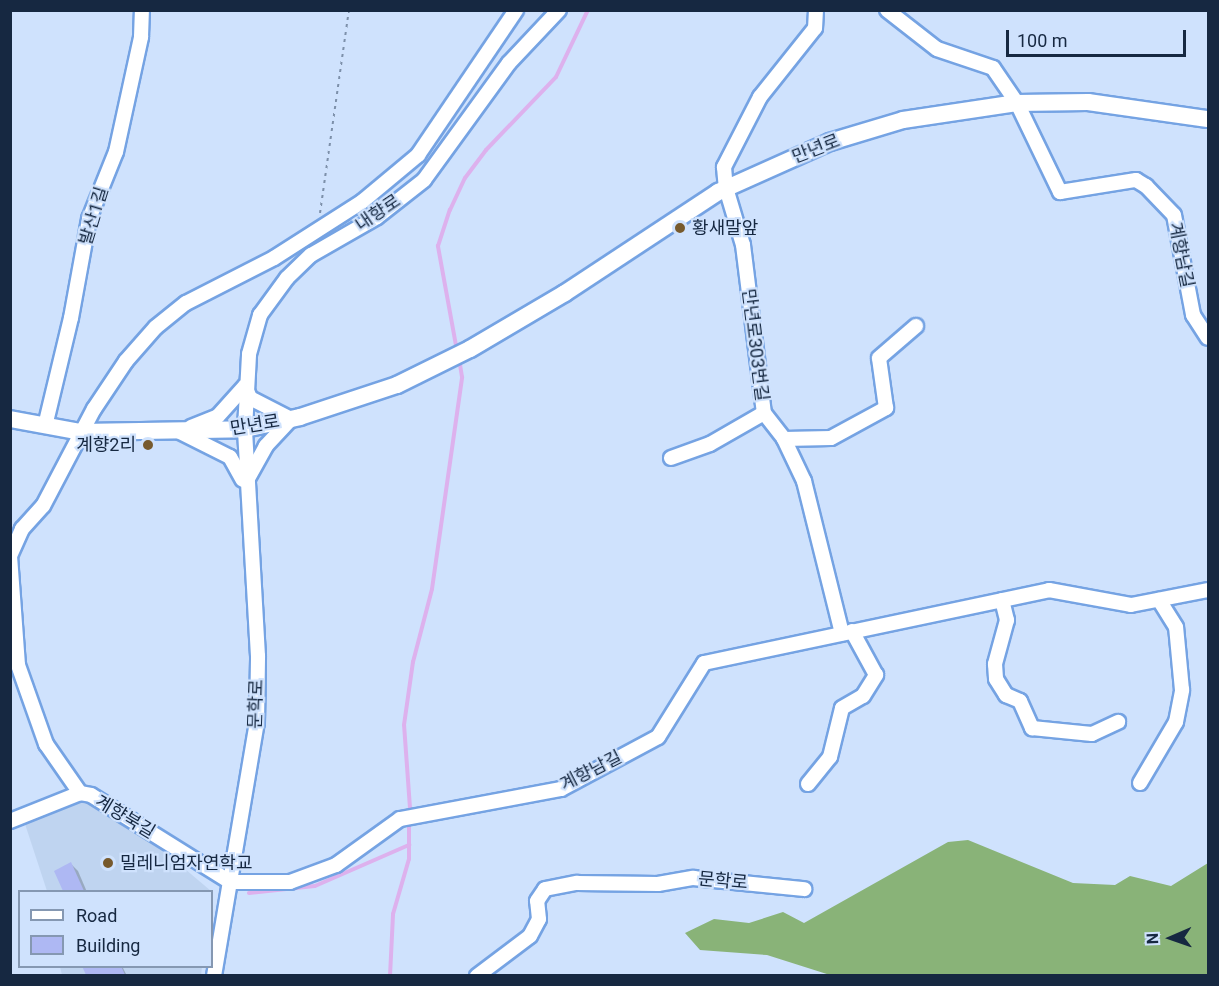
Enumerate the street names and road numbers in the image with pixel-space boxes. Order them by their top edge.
street label: 만년로 [789,130,843,168]
street label: 발산1길 [75,184,113,248]
street label: 내향로 [351,190,405,236]
street label: 계향남길 [1164,220,1198,290]
street label: 만년로303번길 [737,288,773,402]
street label: 만년로 [229,410,281,440]
street label: 문학로 [244,679,268,729]
street label: 계향남길 [557,746,625,796]
street label: 계향북길 [91,791,159,843]
street label: 문학로 [697,868,749,894]

